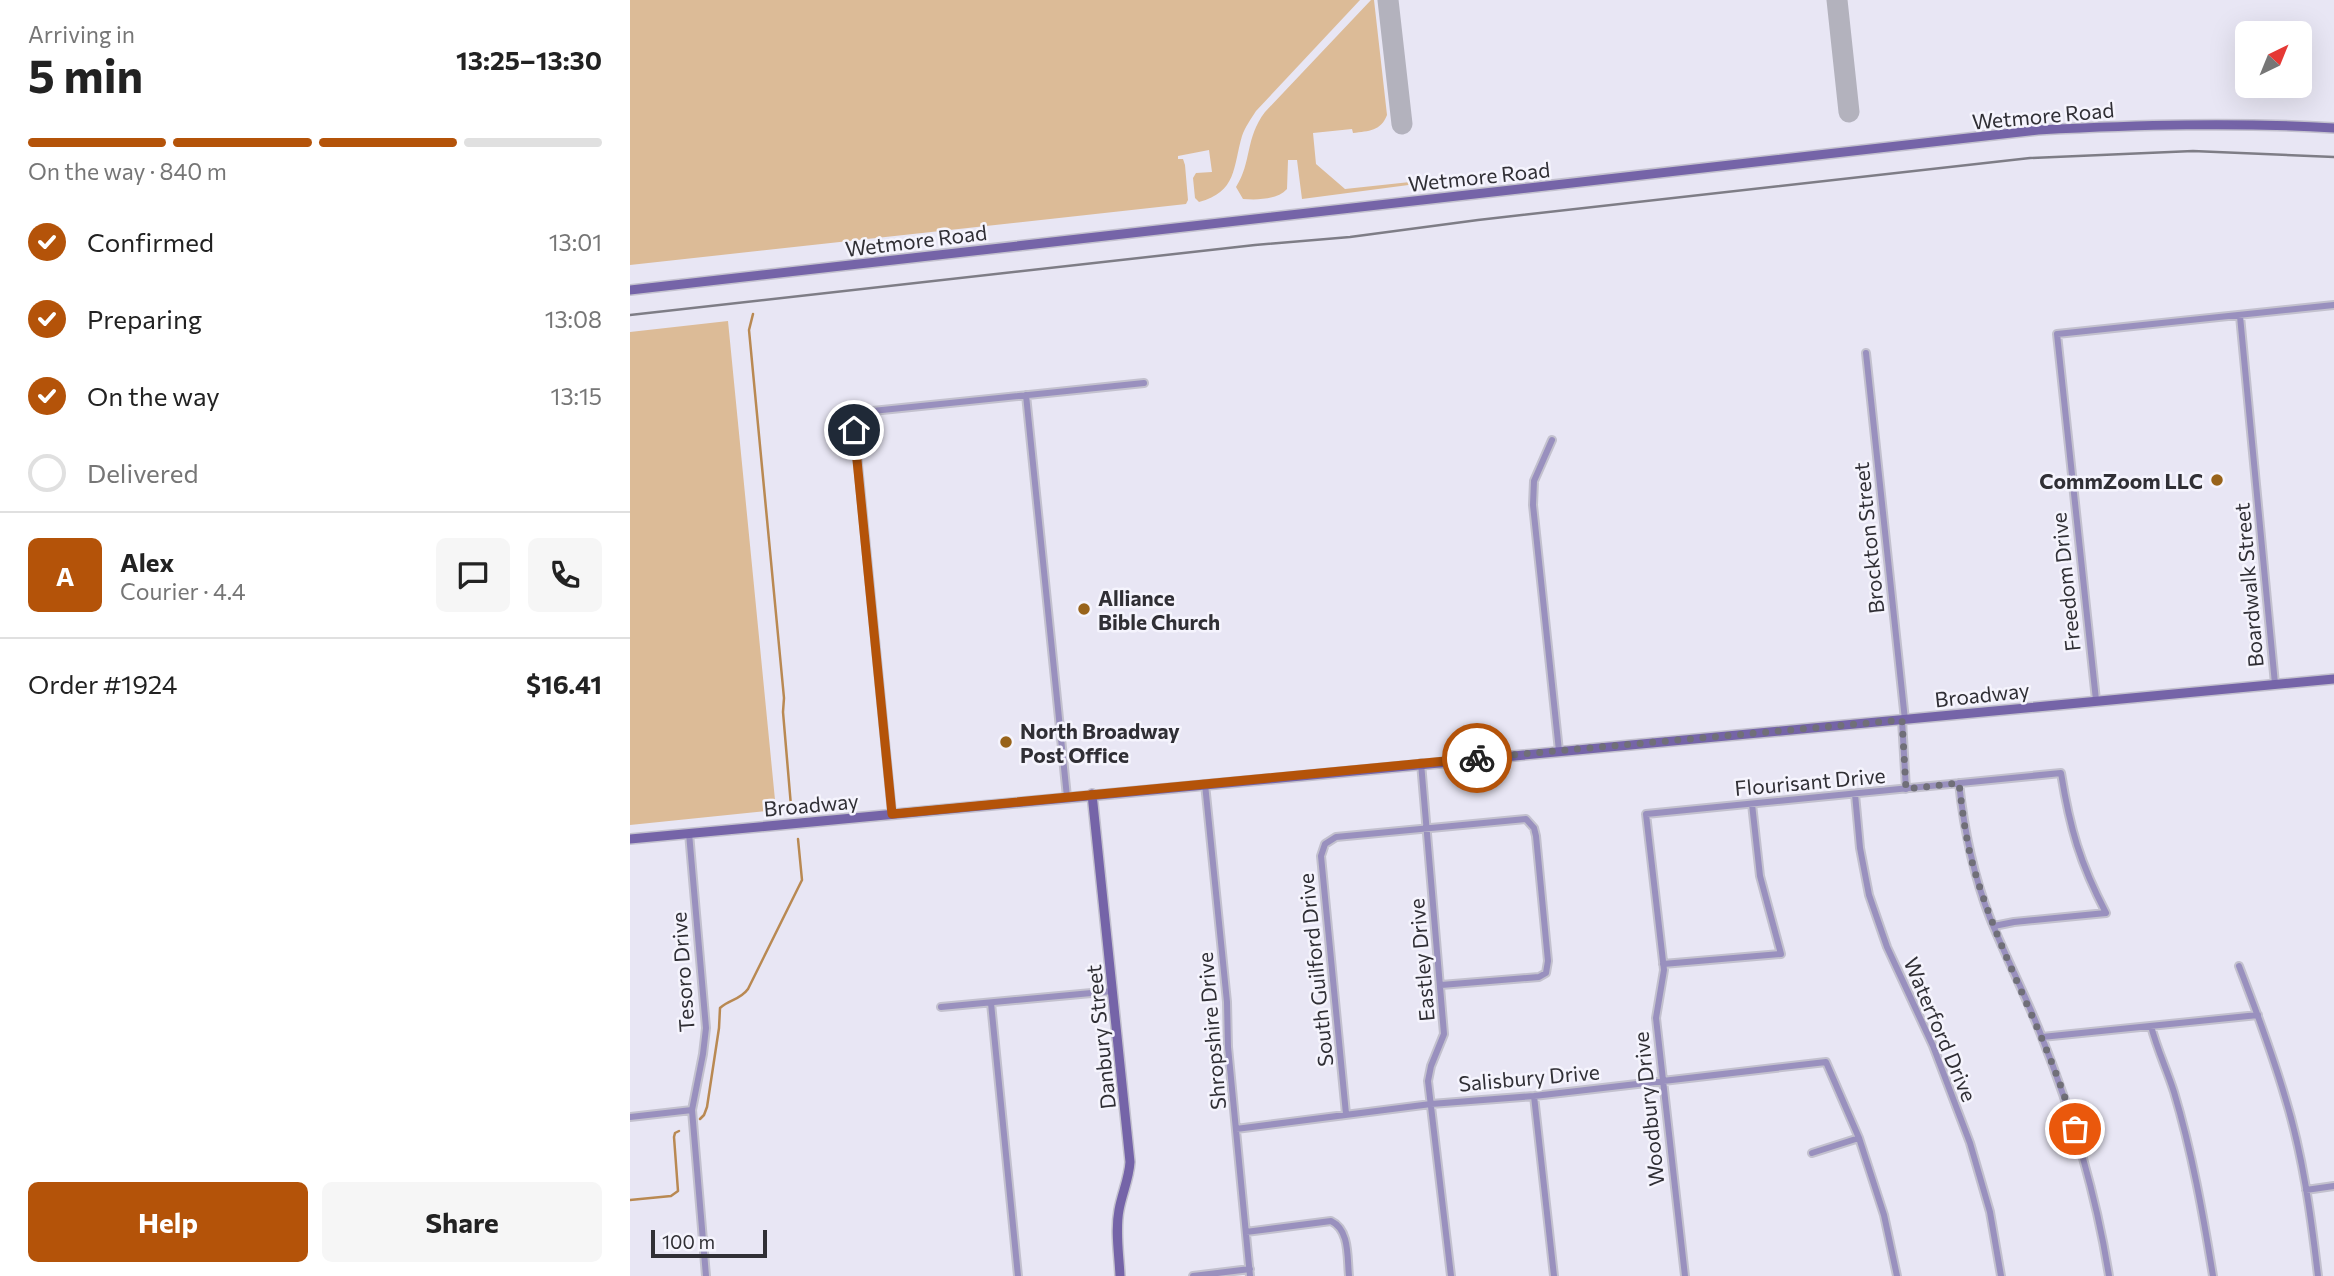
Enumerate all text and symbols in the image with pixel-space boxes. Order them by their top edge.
text: Arriving in [28,20,135,48]
north arrow [2235,21,2312,98]
map controls [2235,21,2312,98]
text: 13:25–13:30 [456,44,602,75]
text: 5 min [28,46,143,102]
street label: Wetmore Road [1971,96,2115,134]
street label: Wetmore Road [1407,156,1551,196]
text: On the way · 840 m [28,157,227,185]
street label: Wetmore Road [844,219,988,261]
icon: check [28,223,66,261]
text: Confirmed [87,226,214,257]
text: 13:01 [549,228,602,256]
icon: check [28,300,66,338]
text: Preparing [87,303,202,334]
text: 13:08 [545,305,602,333]
icon: check [28,377,66,415]
text: On the way [87,380,220,411]
text: 13:15 [551,382,602,410]
pin [824,400,884,460]
icon: home [835,411,873,449]
text: Delivered [87,457,198,488]
street label: Brockton Street [1848,461,1888,615]
place label: CommZoom LLC [2039,468,2203,493]
marker: CommZoom LLC [2209,472,2225,488]
street label: Boardwalk Street [2228,502,2268,668]
street label: Freedom Drive [2045,511,2085,653]
button: chat [436,538,510,612]
button: phone [528,538,602,612]
text: Alex [120,546,174,577]
text: A [56,560,74,591]
text: Courier · 4.4 [120,577,246,605]
place label: Alliance Bible Church [1098,585,1220,634]
marker: Alliance Bible Church [1076,601,1092,617]
text: Order #1924 [28,668,177,699]
text: $16.41 [526,668,602,699]
street label: Broadway [1933,677,2031,711]
place label: North Broadway Post Office [1020,718,1180,767]
courier [1442,723,1512,793]
marker: North Broadway Post Office [998,734,1014,750]
icon: bike [1458,739,1496,777]
street label: Flourisant Drive [1734,762,1886,800]
street label: Broadway [762,787,860,821]
street label: South Guilford Drive [1292,872,1338,1068]
street label: Eastley Drive [1403,897,1439,1023]
street label: Tesoro Drive [665,911,699,1033]
street label: Shropshire Drive [1192,951,1230,1111]
street label: Waterford Drive [1899,953,1983,1105]
street label: Danbury Street [1080,963,1120,1111]
street label: Woodbury Drive [1627,1030,1669,1188]
street label: Salisbury Drive [1457,1058,1601,1096]
pin [2045,1099,2105,1159]
icon: bag [2056,1110,2094,1148]
button: Help [28,1182,308,1262]
button: Share [322,1182,602,1262]
scale bar [651,1227,766,1259]
text: 100 m [662,1230,715,1253]

